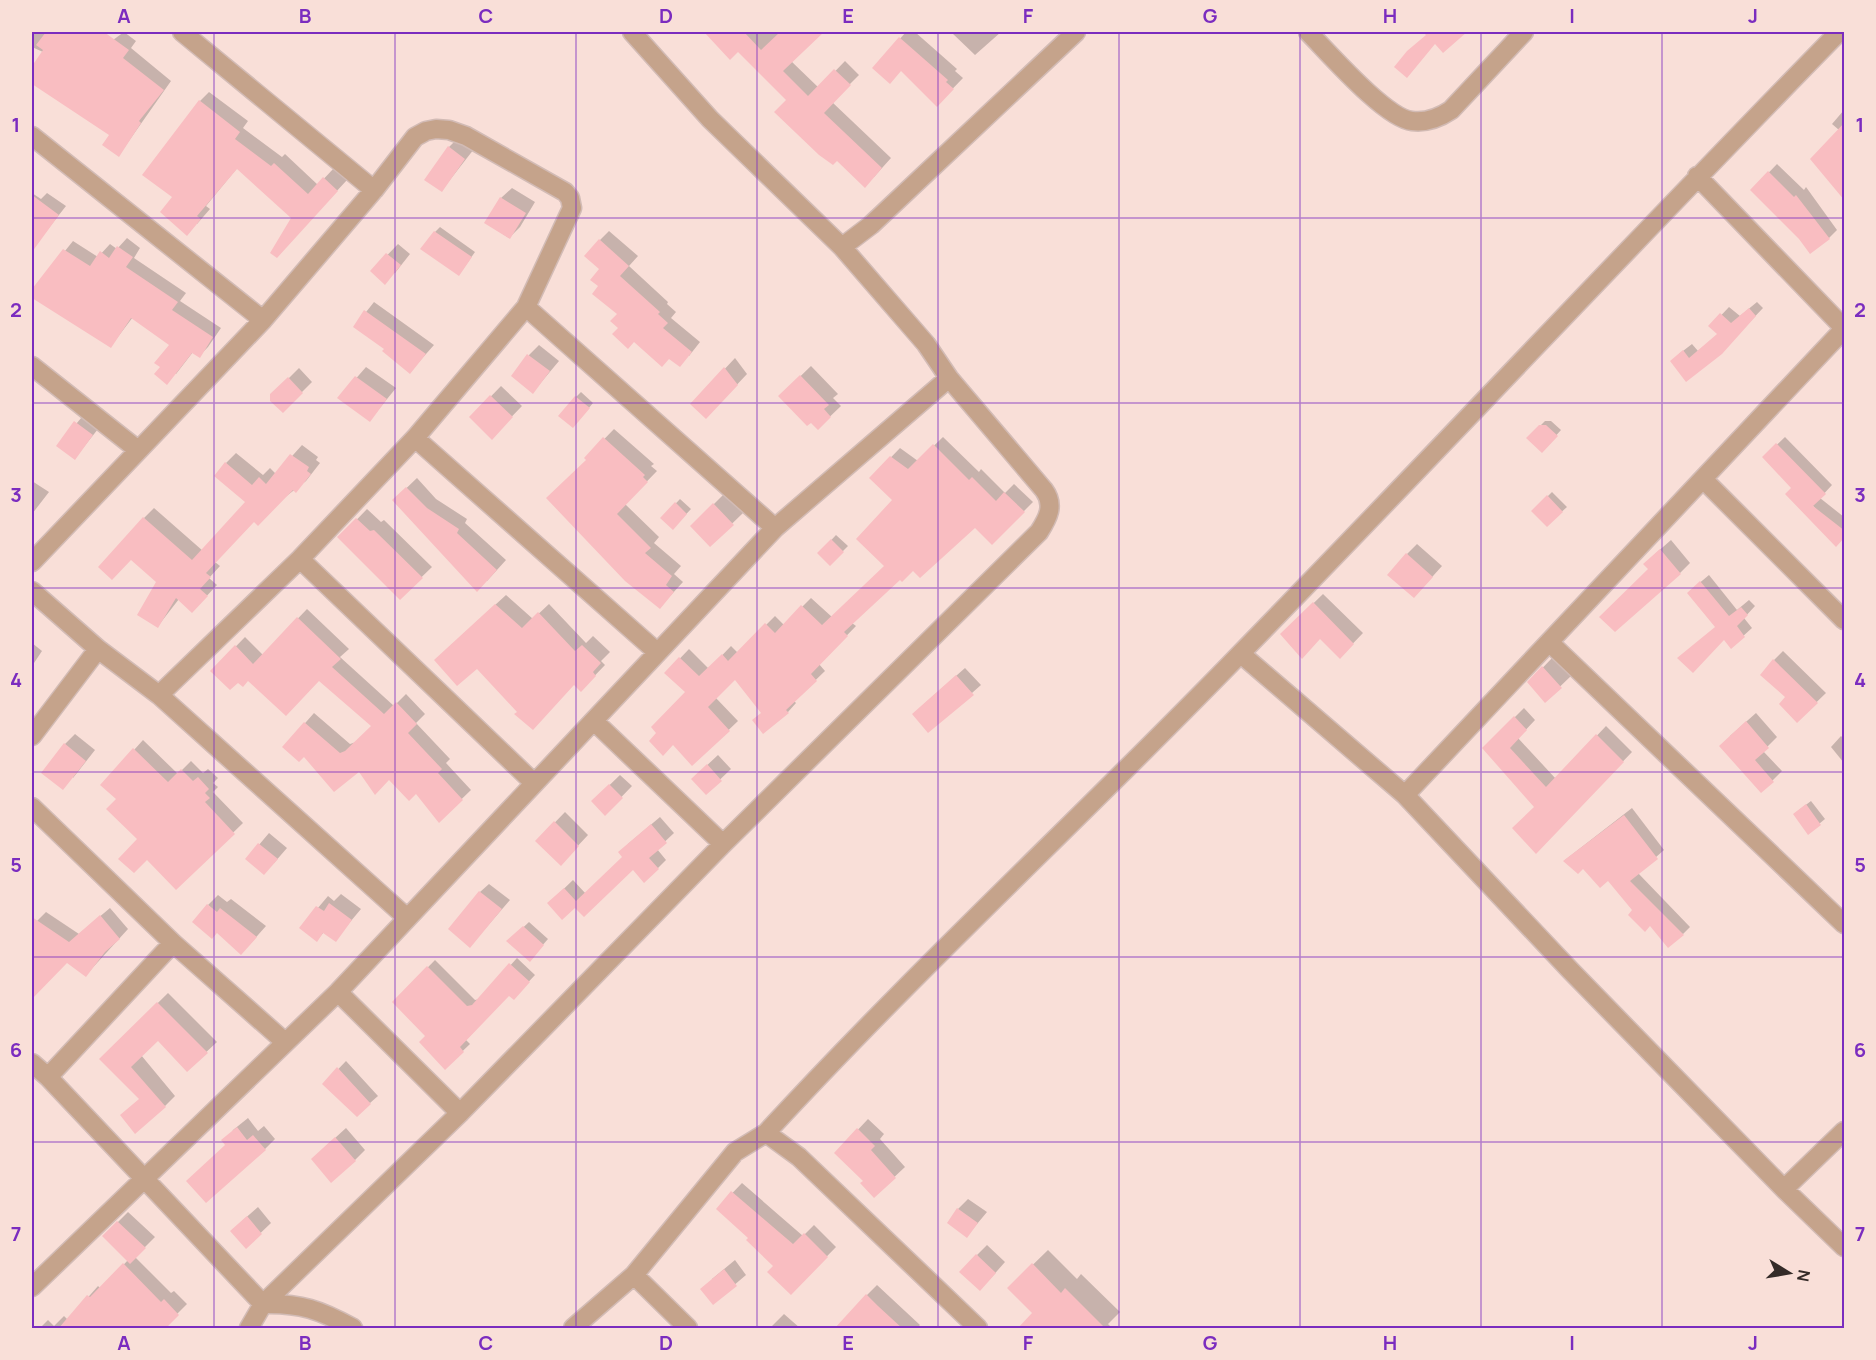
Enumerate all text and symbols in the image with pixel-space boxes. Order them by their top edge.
text: A [117,2,131,29]
text: B [299,2,312,29]
text: C [479,2,493,29]
text: D [659,2,673,29]
text: E [842,2,854,29]
text: F [1023,2,1034,29]
text: G [1203,2,1218,29]
text: H [1383,2,1397,29]
text: I [1569,2,1575,29]
text: J [1748,2,1758,29]
text: 1 [12,111,20,138]
text: 1 [1856,111,1864,138]
text: 2 [10,296,22,323]
text: 2 [1854,296,1866,323]
text: 3 [10,481,22,508]
text: 3 [1854,481,1866,508]
text: 4 [10,666,22,693]
text: 4 [1854,666,1866,693]
text: 5 [10,851,22,878]
text: 5 [1854,851,1866,878]
text: 6 [10,1036,22,1063]
text: 6 [1854,1036,1866,1063]
text: 7 [11,1220,21,1247]
text: 7 [1855,1220,1865,1247]
north arrow [1759,1243,1819,1303]
text: N [1792,1268,1816,1284]
text: A [117,1329,131,1356]
text: B [299,1329,312,1356]
text: C [479,1329,493,1356]
text: D [659,1329,673,1356]
text: E [842,1329,854,1356]
text: F [1023,1329,1034,1356]
text: G [1203,1329,1218,1356]
text: H [1383,1329,1397,1356]
text: I [1569,1329,1575,1356]
text: J [1748,1329,1758,1356]

